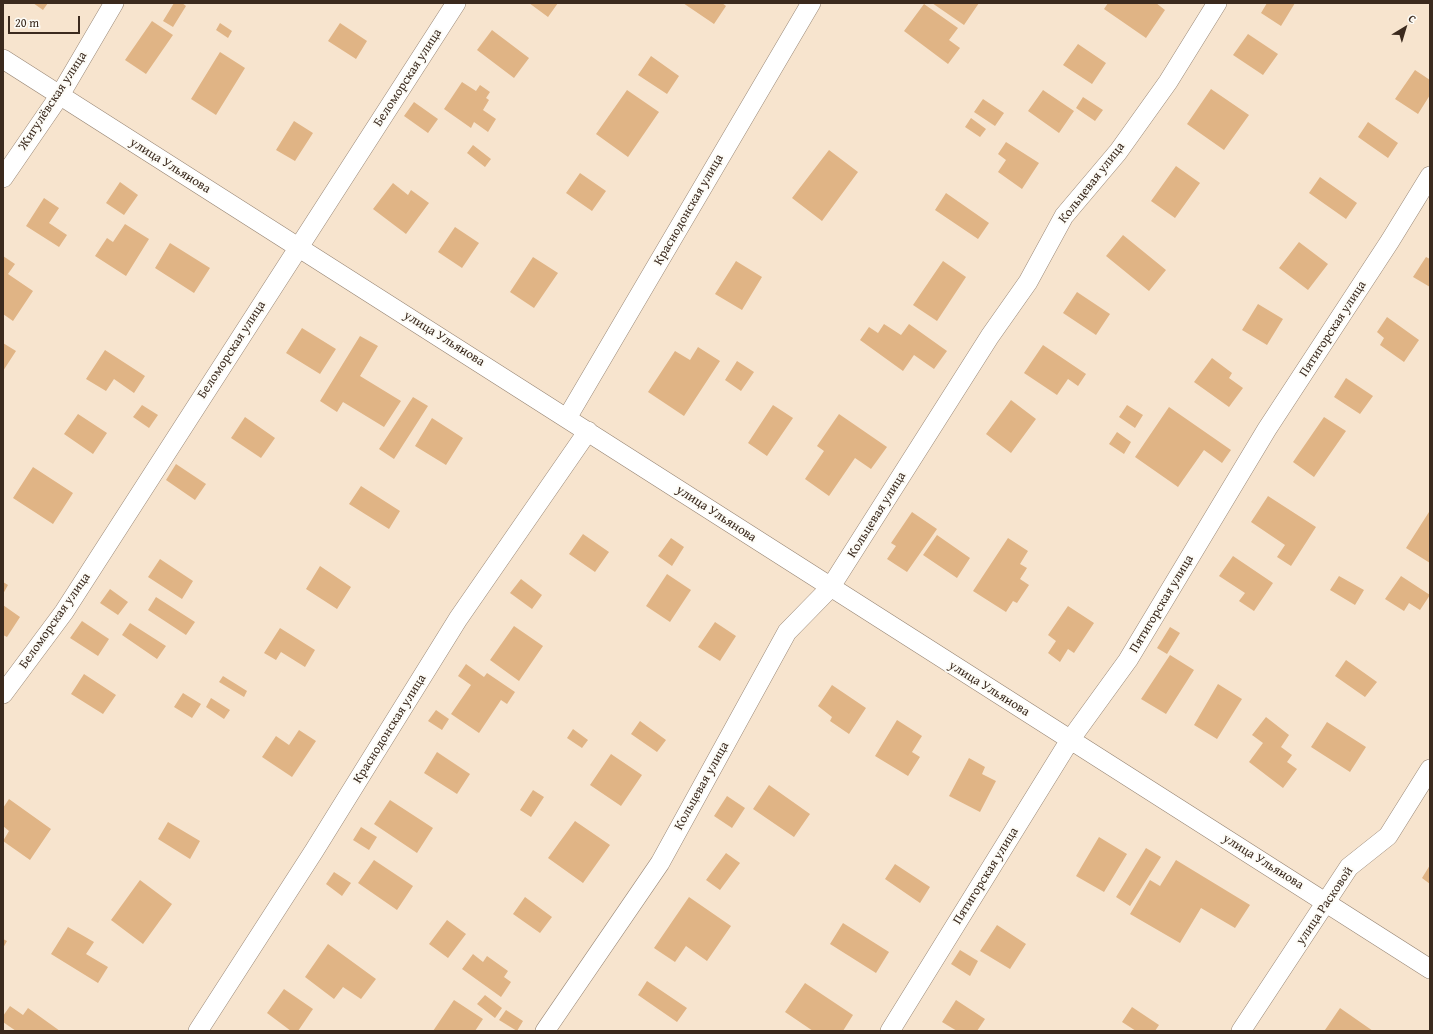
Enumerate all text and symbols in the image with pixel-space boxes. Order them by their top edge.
scale bar [10,8,82,34]
north arrow [1385,8,1425,48]
text: С [1405,10,1420,27]
text: 20 m [15,14,39,31]
street label: Беломорская улица [371,26,445,130]
street label: Жигулёвская улица [15,49,91,153]
street label: улица Ульянова [127,135,213,197]
street label: Кольцевая улица [1056,139,1128,227]
street label: Краснодонская улица [651,152,727,268]
street label: Пятигорская улица [1296,278,1370,380]
street label: Беломорская улица [195,298,269,402]
street label: улица Ульянова [401,308,487,370]
street label: Кольцевая улица [844,469,910,561]
street label: улица Ульянова [673,482,759,546]
street label: Пятигорская улица [1127,552,1197,656]
street label: Беломорская улица [16,570,94,672]
street label: улица Ульянова [946,658,1032,720]
street label: Краснодонская улица [350,672,430,786]
street label: Кольцевая улица [671,739,733,833]
street label: Пятигорская улица [950,825,1022,927]
street label: улица Ульянова [1220,831,1306,893]
street label: улица Расковой [1293,864,1357,948]

